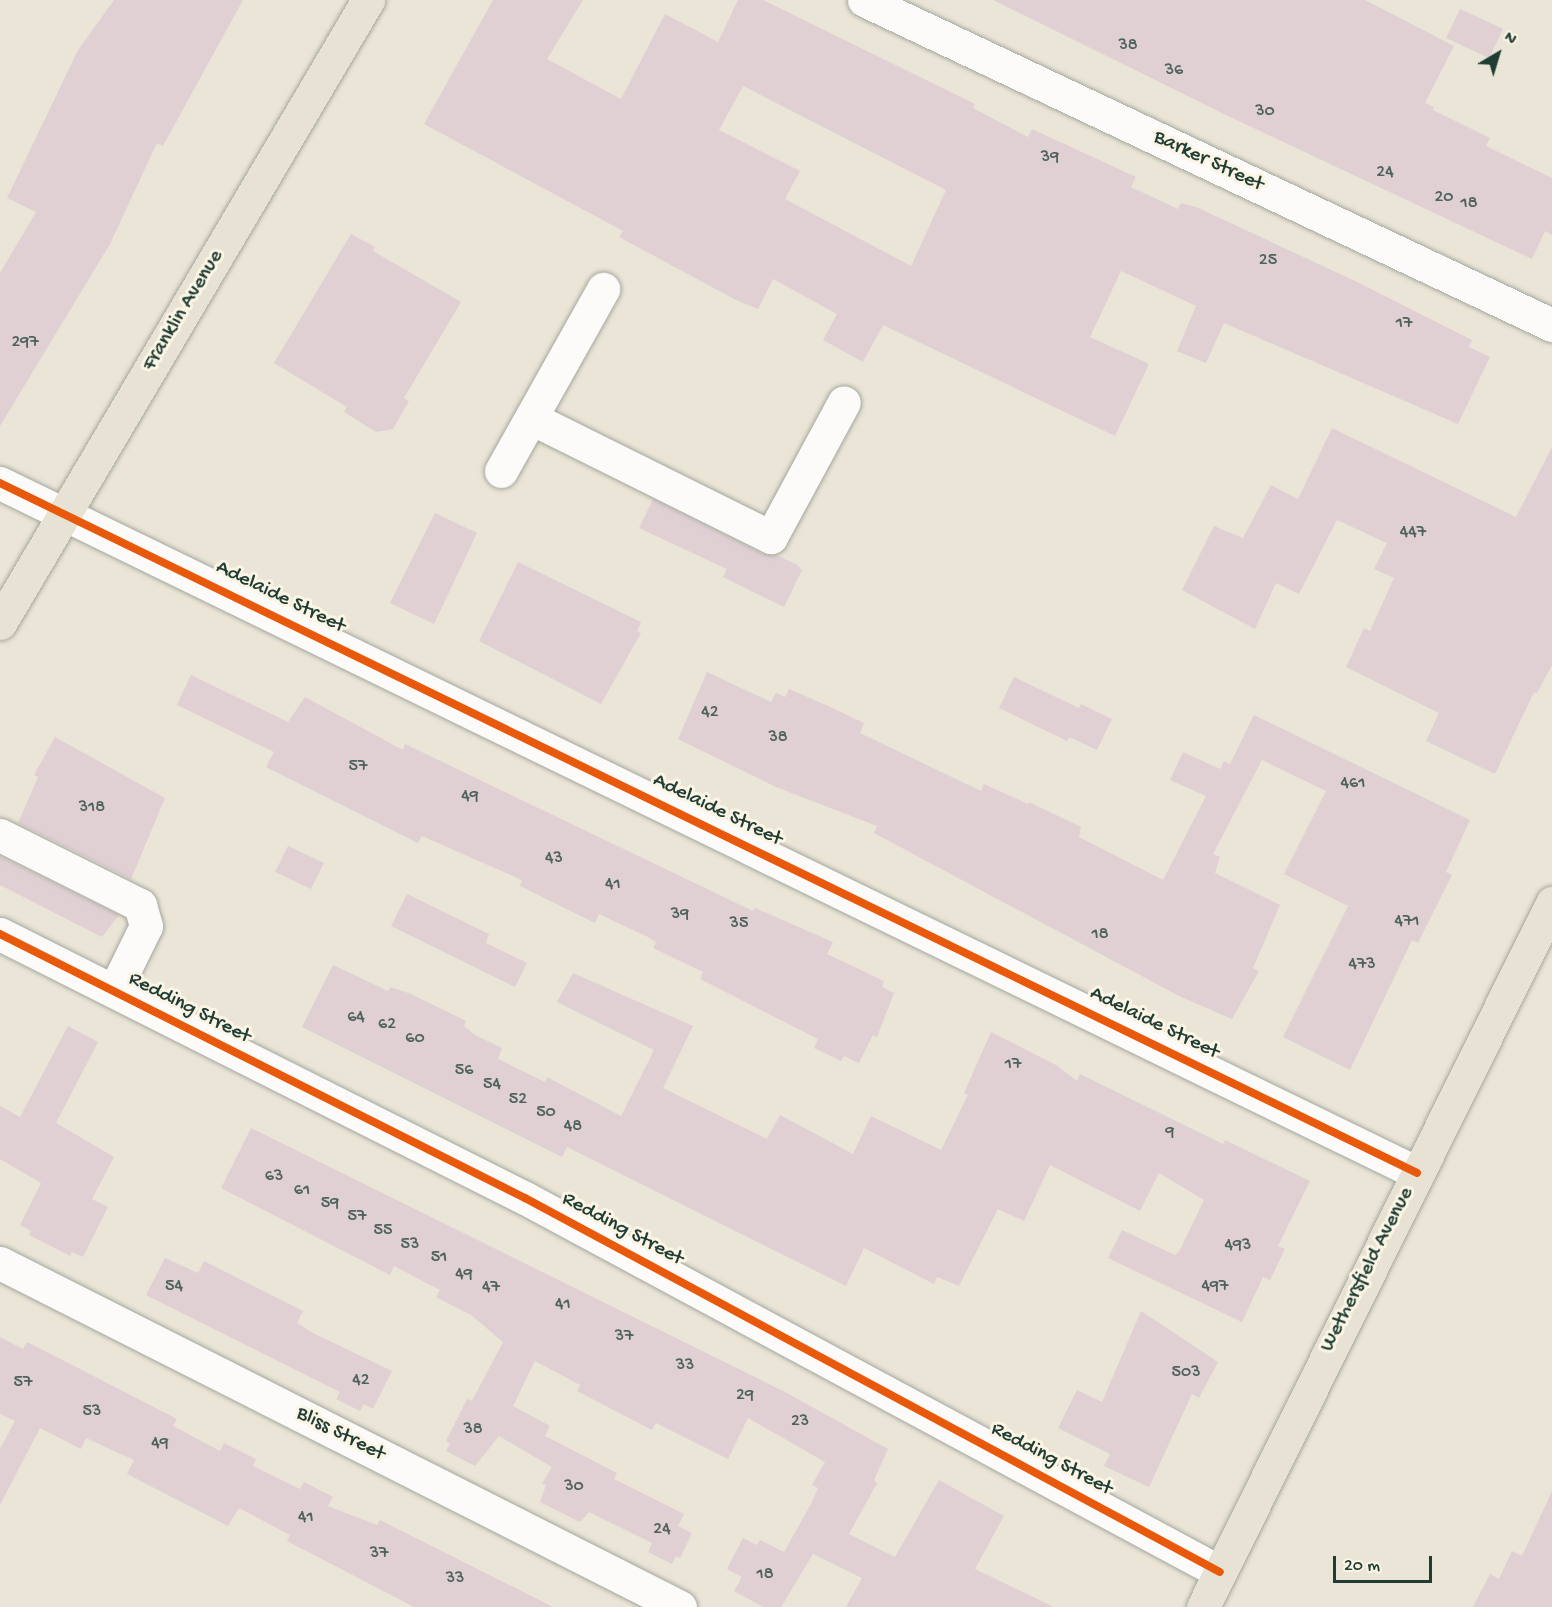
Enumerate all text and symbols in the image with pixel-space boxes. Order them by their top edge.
north arrow [1468,24,1528,84]
text: N [1499,29,1519,50]
house number: 38 [1118,35,1138,57]
house number: 36 [1165,60,1183,82]
house number: 30 [1255,101,1275,123]
street label: Barker Street [1149,126,1267,198]
house number: 39 [1041,147,1059,169]
house number: 24 [1376,162,1394,184]
house number: 20 [1434,187,1454,209]
house number: 18 [1460,193,1478,215]
street label: Franklin Avenue [138,246,230,376]
house number: 25 [1259,250,1277,272]
house number: 17 [1396,313,1412,335]
house number: 297 [11,332,39,354]
house number: 447 [1400,522,1426,544]
street label: Adelaide Street [211,556,349,640]
house number: 42 [701,702,719,724]
house number: 38 [768,727,788,749]
house number: 57 [349,756,367,778]
street label: Adelaide Street [648,769,786,853]
house number: 461 [1341,773,1365,795]
house number: 49 [461,786,479,808]
house number: 318 [79,797,105,819]
house number: 43 [545,848,563,870]
house number: 41 [605,874,621,896]
house number: 39 [671,904,689,926]
house number: 471 [1394,911,1420,933]
house number: 35 [730,913,748,935]
house number: 18 [1091,924,1109,946]
house number: 473 [1348,954,1376,976]
street label: Redding Street [124,967,254,1051]
street label: Adelaide Street [1085,982,1223,1066]
house number: 64 [347,1007,365,1029]
house number: 62 [378,1014,396,1036]
house number: 60 [405,1028,425,1050]
house number: 17 [1005,1054,1021,1076]
house number: 56 [455,1060,473,1082]
house number: 54 [483,1074,501,1096]
house number: 52 [509,1089,527,1111]
house number: 50 [536,1102,556,1124]
house number: 48 [564,1116,582,1138]
house number: 9 [1165,1122,1175,1144]
house number: 63 [265,1166,283,1188]
house number: 61 [294,1180,310,1202]
street label: Wethersfield Avenue [1316,1183,1420,1357]
street label: Redding Street [557,1187,687,1273]
house number: 59 [321,1193,339,1215]
house number: 57 [348,1206,366,1228]
house number: 55 [374,1220,392,1242]
house number: 53 [401,1234,419,1256]
house number: 493 [1225,1235,1251,1257]
house number: 51 [431,1247,447,1269]
house number: 49 [455,1264,473,1286]
house number: 54 [165,1276,183,1298]
house number: 497 [1202,1276,1228,1298]
house number: 47 [482,1277,500,1299]
house number: 41 [555,1294,571,1316]
house number: 37 [615,1326,633,1348]
house number: 33 [676,1355,694,1377]
house number: 503 [1171,1362,1201,1384]
house number: 42 [352,1370,370,1392]
house number: 57 [14,1372,32,1394]
house number: 29 [736,1385,754,1407]
house number: 53 [83,1401,101,1423]
street label: Bliss Street [291,1402,389,1468]
house number: 23 [791,1411,809,1433]
street label: Redding Street [986,1417,1116,1503]
house number: 38 [463,1419,483,1441]
house number: 49 [151,1433,169,1455]
house number: 30 [564,1476,584,1498]
house number: 41 [298,1507,314,1529]
house number: 24 [653,1519,671,1541]
house number: 37 [370,1543,388,1565]
scale bar [1336,1544,1435,1582]
text: 20 m [1344,1556,1380,1577]
house number: 18 [756,1564,774,1586]
house number: 33 [446,1568,464,1590]

